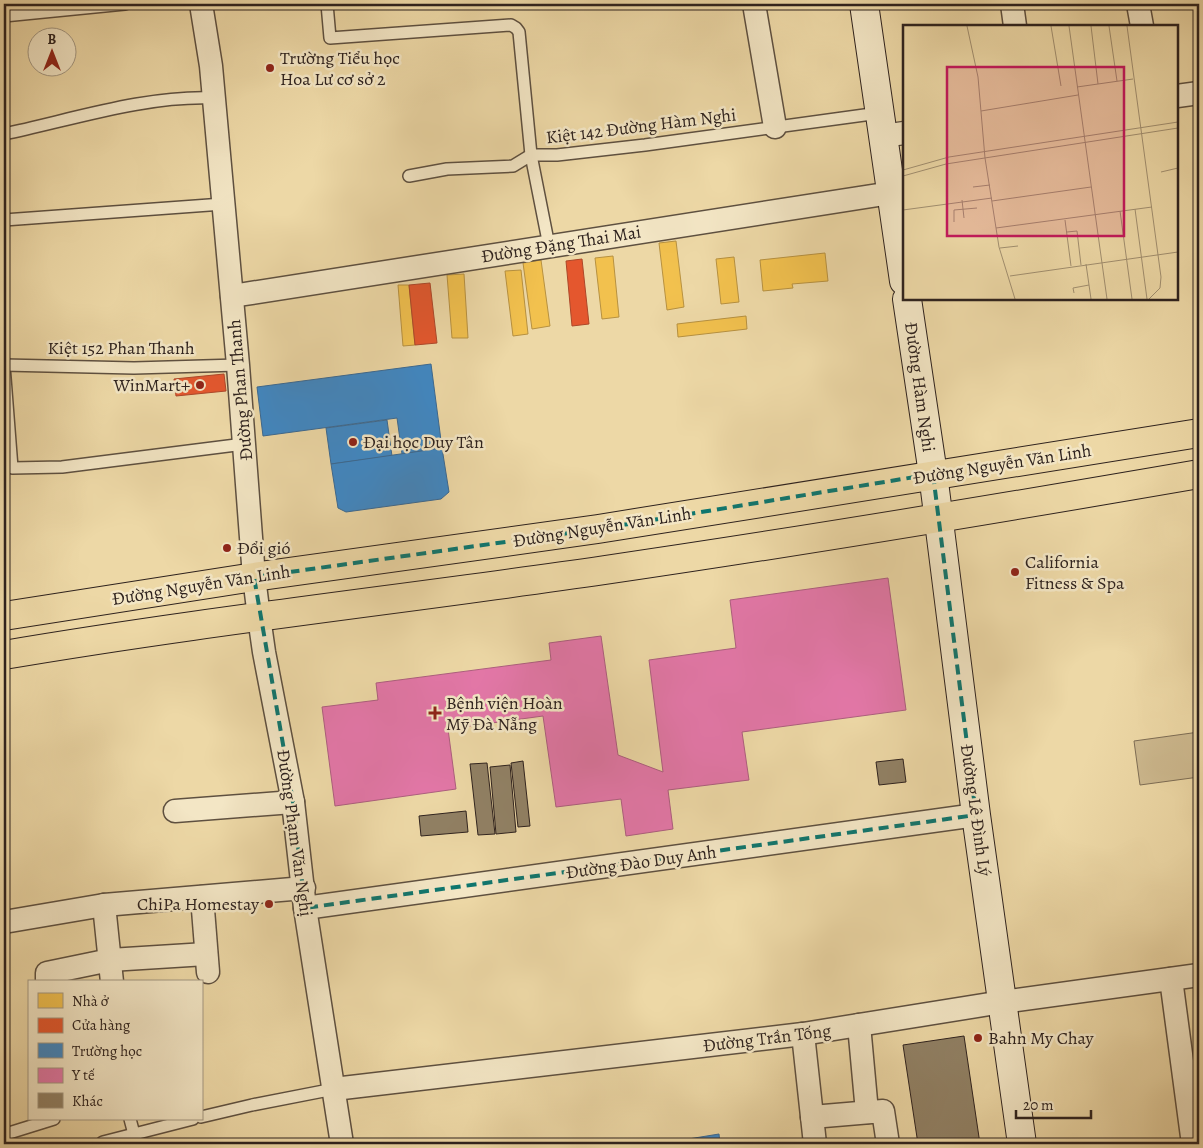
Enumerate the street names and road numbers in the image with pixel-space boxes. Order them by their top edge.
street label: Kiệt 142 Đường Hàm Nghi [545,102,737,150]
street label: Đường Đặng Thai Mai [479,220,643,268]
street label: Đường Phan Thanh [222,318,258,462]
street label: Đường Hàm Nghi [899,320,941,454]
street label: Kiệt 152 Phan Thanh [48,336,195,360]
street label: Đường Nguyễn Văn Linh [911,438,1093,490]
street label: Đường Nguyễn Văn Linh [511,501,693,553]
street label: Đường Nguyễn Văn Linh [110,559,292,611]
street label: Đường Lê Đình Lý [955,742,997,879]
street label: Đường Phạm Văn Nghị [271,748,319,918]
street label: Đường Đào Duy Anh [564,839,718,884]
street label: Đường Trần Tống [702,1018,832,1058]

